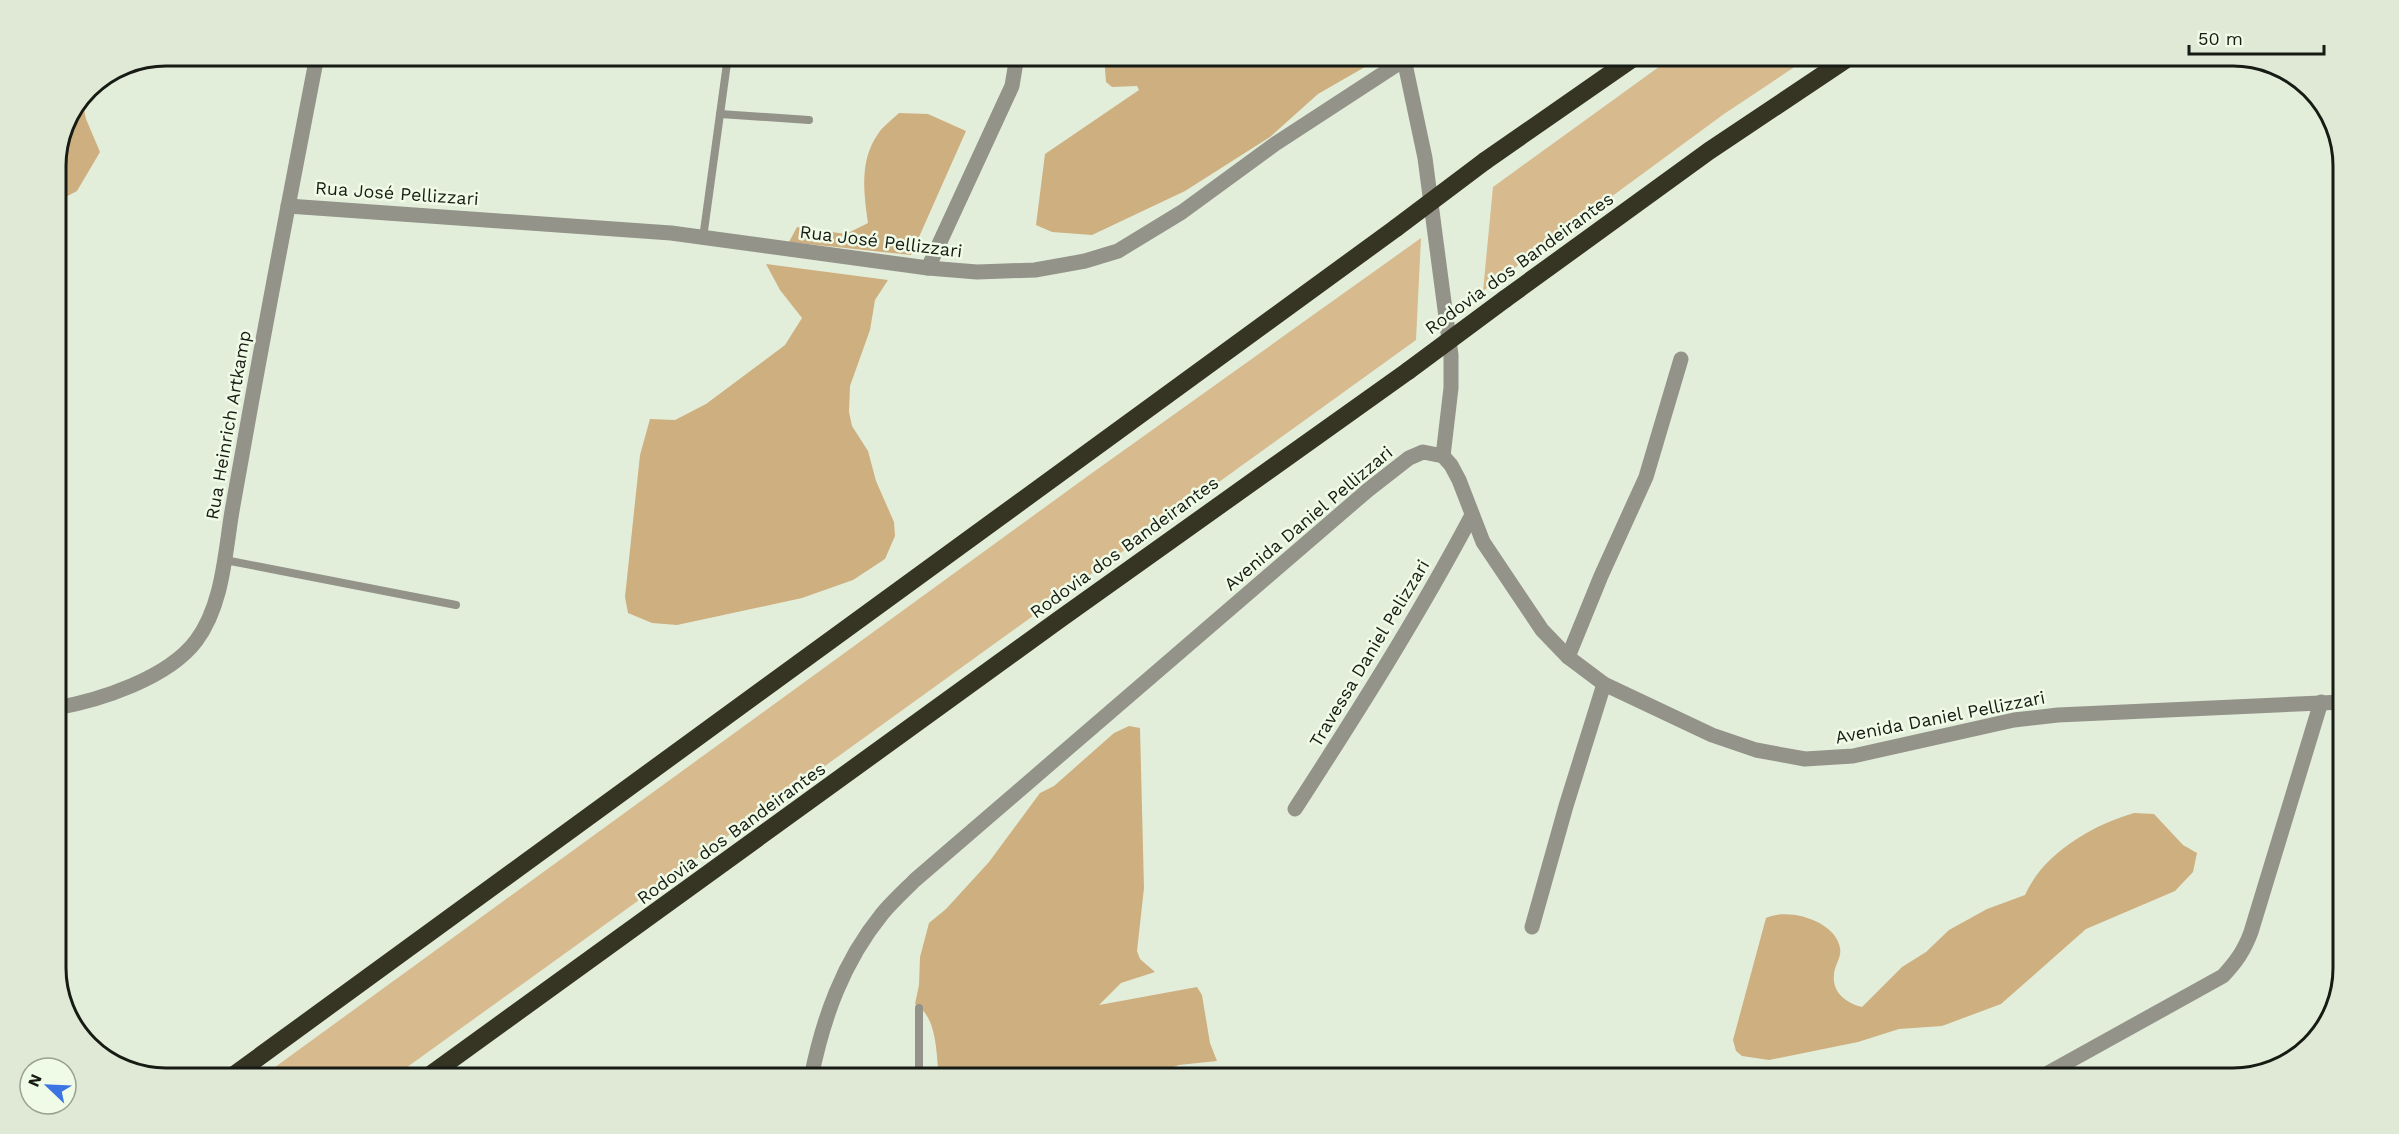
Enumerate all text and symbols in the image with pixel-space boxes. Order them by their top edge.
scale bar [2189,18,2324,56]
text: 50 m [2198,28,2243,49]
street label: Rua José Pellizzari [315,177,479,209]
street label: Rodovia dos Bandeirantes [1421,188,1617,338]
street label: Rua José Pellizzari [798,221,964,261]
street label: Rua Heinrich Artkamp [201,329,255,521]
street label: Avenida Daniel Pellizzari [1220,441,1396,595]
street label: Rodovia dos Bandeirantes [1026,472,1222,622]
street label: Travessa Daniel Pelizzari [1305,556,1433,750]
street label: Avenida Daniel Pellizzari [1833,686,2047,748]
street label: Rodovia dos Bandeirantes [633,758,829,908]
north arrow [18,1056,78,1116]
text: N [24,1071,46,1090]

